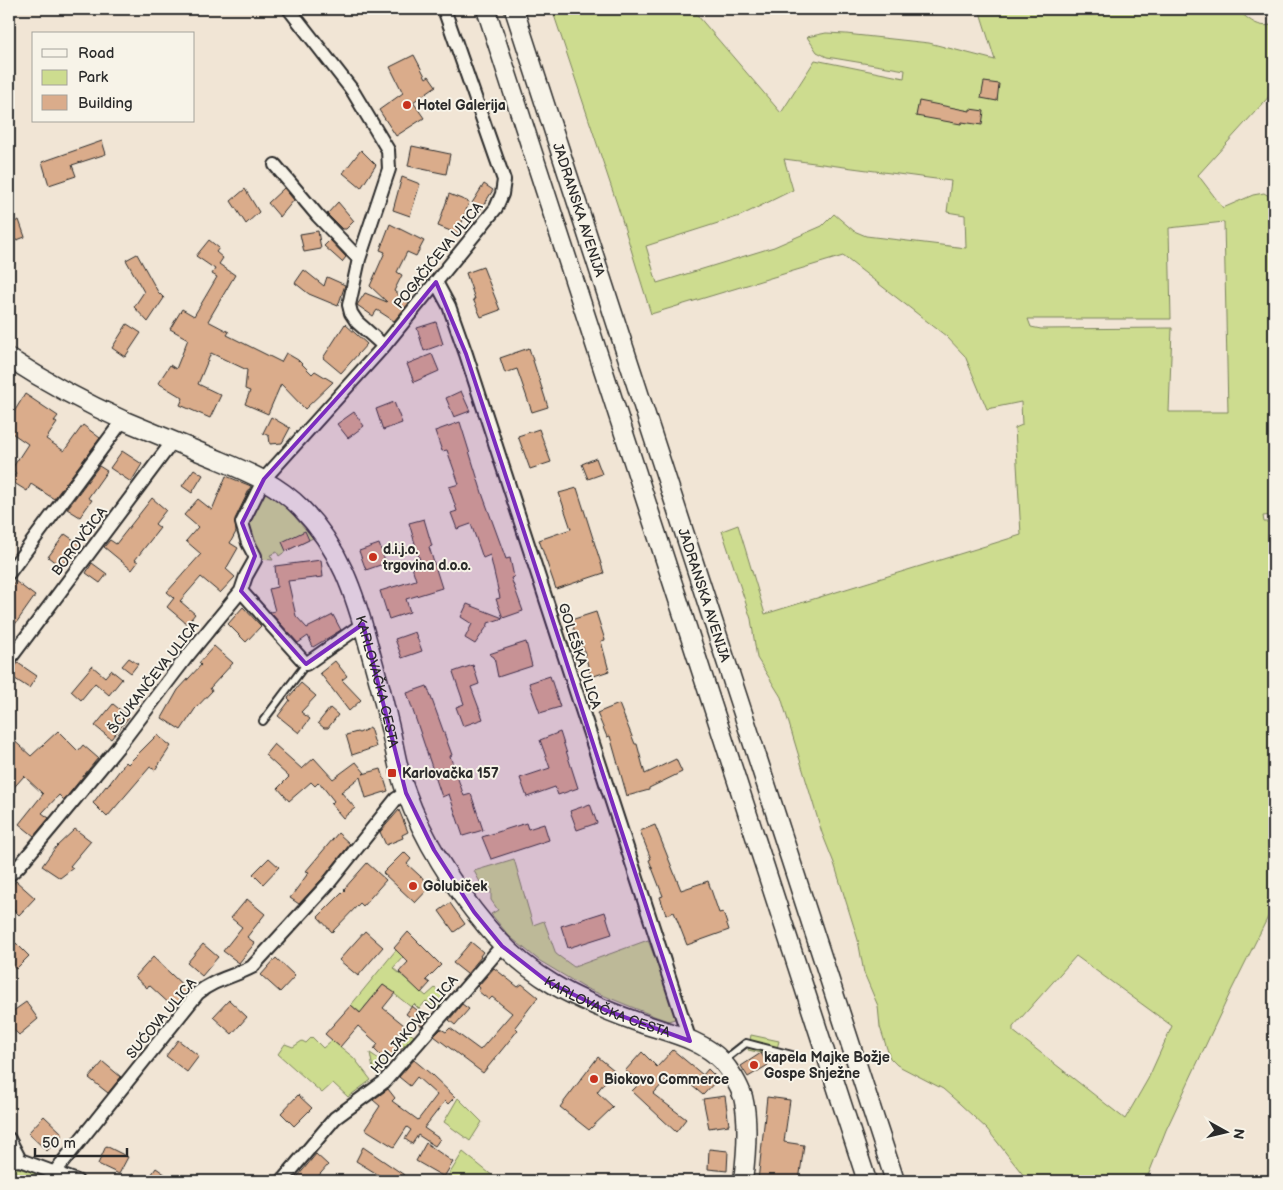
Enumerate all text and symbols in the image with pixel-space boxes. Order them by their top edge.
legend [32,32,195,122]
text: Road [78,44,114,63]
text: Park [78,68,109,87]
text: Building [78,94,133,113]
place label: Hotel Galerija [417,97,506,114]
marker: Hotel Galerija [401,99,413,111]
street label: JADRANSKA AVENIJA [549,141,609,279]
street label: POGAČIĆEVA ULICA [389,198,487,312]
street label: BOROVČICA [47,503,111,579]
street label: JADRANSKA AVENIJA [674,526,734,665]
place label: d.i.j.o. trgovina d.o.o. [382,541,471,574]
marker: d.i.j.o. trgovina d.o.o. [367,551,379,563]
street label: GOLEŠKA ULICA [554,601,606,712]
street label: KARLOVAČKA CESTA [352,614,402,750]
street label: ŠĆUKANČEVA ULICA [103,617,203,737]
place label: Karlovačka 157 [402,765,499,782]
marker: Karlovačka 157 [386,767,398,779]
place label: Golubiček [423,878,488,895]
marker: Golubiček [407,880,419,892]
street label: HOLJAKOVA ULICA [367,971,462,1077]
street label: KARLOVAČKA CESTA [541,973,673,1041]
street label: SUĆOVA ULICA [122,974,200,1062]
place label: kapela Majke Božje Gospe Snježne [764,1049,890,1082]
marker: kapela Majke Božje Gospe Snježne [748,1059,760,1071]
place label: Biokovo Commerce [604,1071,729,1088]
marker: Biokovo Commerce [588,1073,600,1085]
north arrow [1200,1108,1250,1158]
scale bar [35,1125,128,1157]
text: N [1229,1127,1248,1140]
text: 50 m [42,1134,76,1153]

